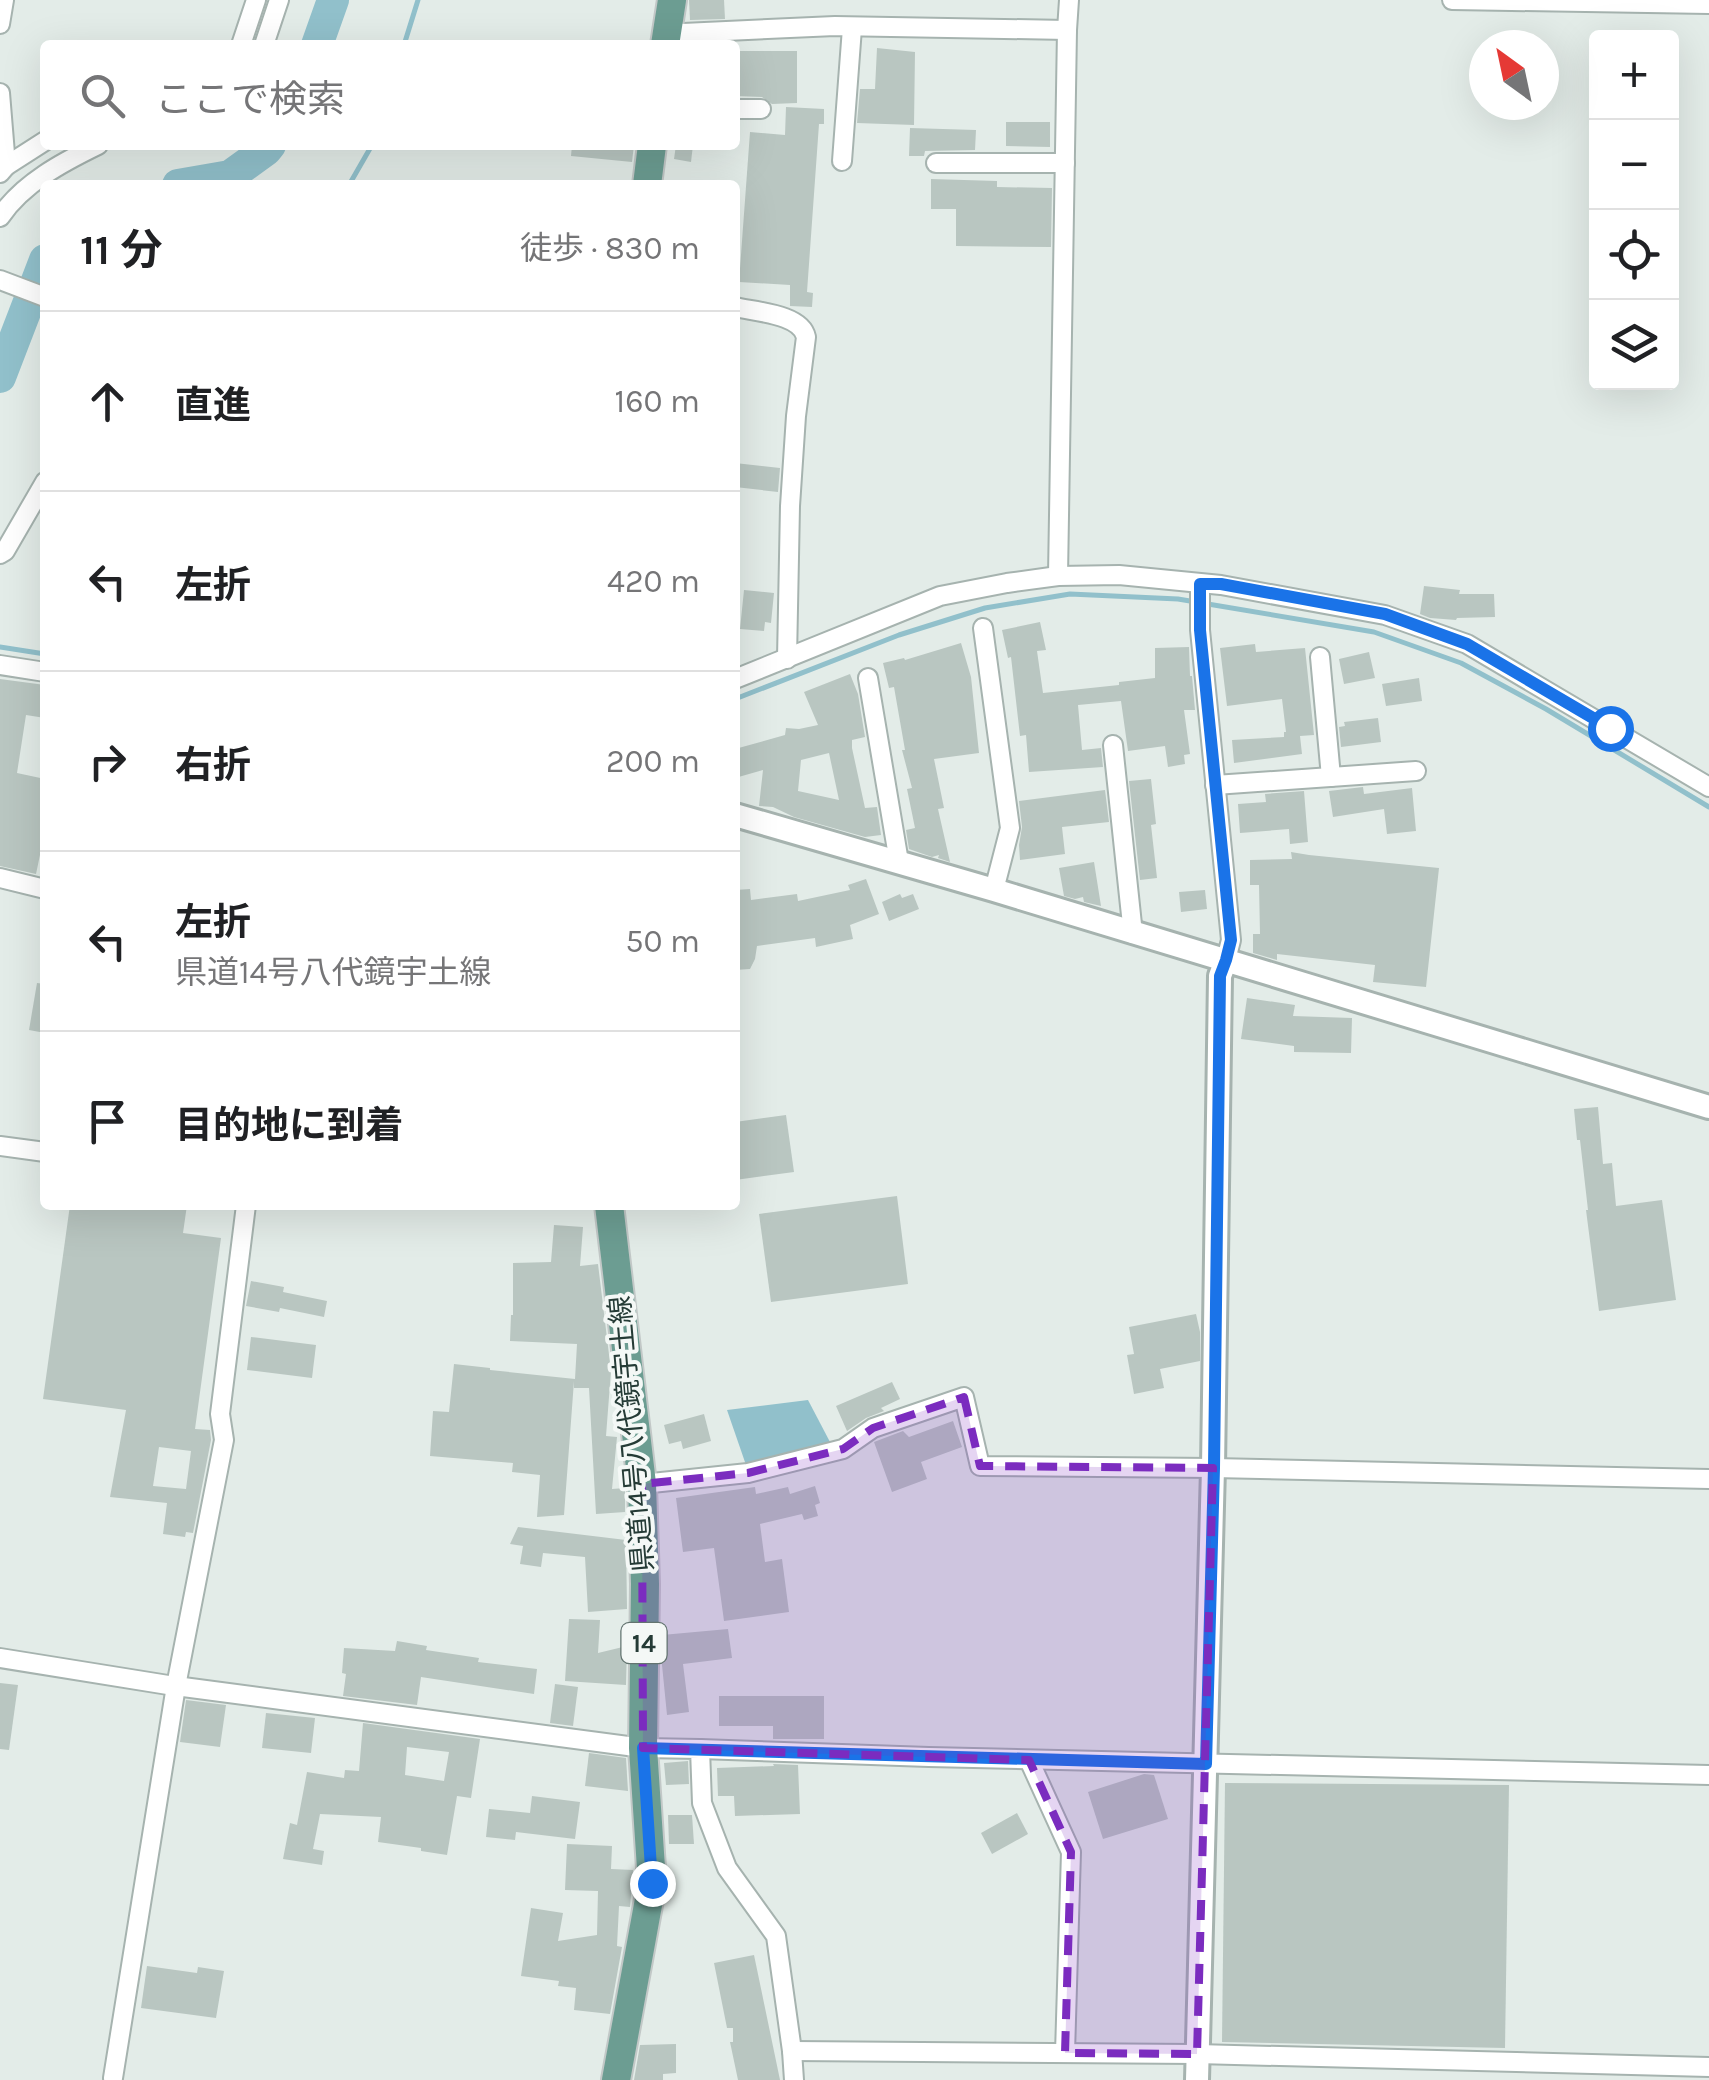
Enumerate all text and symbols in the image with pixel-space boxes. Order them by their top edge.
north arrow [1469,30,1559,120]
map controls [1589,30,1679,390]
button: + [1589,30,1679,120]
search box [40,40,740,150]
icon: search [75,68,130,123]
text: ここで検索 [155,77,345,122]
button: − [1589,120,1679,210]
button: locate [1589,210,1679,300]
text: 11 分 [80,225,163,275]
text: 徒歩 · 830 m [520,230,700,267]
button: layers [1589,300,1679,390]
icon: ahead [80,374,135,429]
text: 直進 [175,383,251,428]
text: 160 m [615,383,700,420]
icon: left [80,554,135,609]
text: 左折 [175,563,251,608]
text: 420 m [607,563,700,600]
route start [1588,706,1634,752]
icon: right [80,734,135,789]
text: 右折 [175,743,251,788]
text: 200 m [606,743,700,780]
text: 左折 [175,900,251,945]
icon: left [80,914,135,969]
text: 50 m [625,923,700,960]
text: 県道14号八代鏡宇土線 [175,954,491,991]
icon: arrive [80,1094,135,1149]
text: 目的地に到着 [175,1103,403,1148]
street label: 県道14号八代鏡宇土線 [603,1295,660,1573]
road number: 14 [622,1623,666,1663]
route end [630,1861,676,1907]

